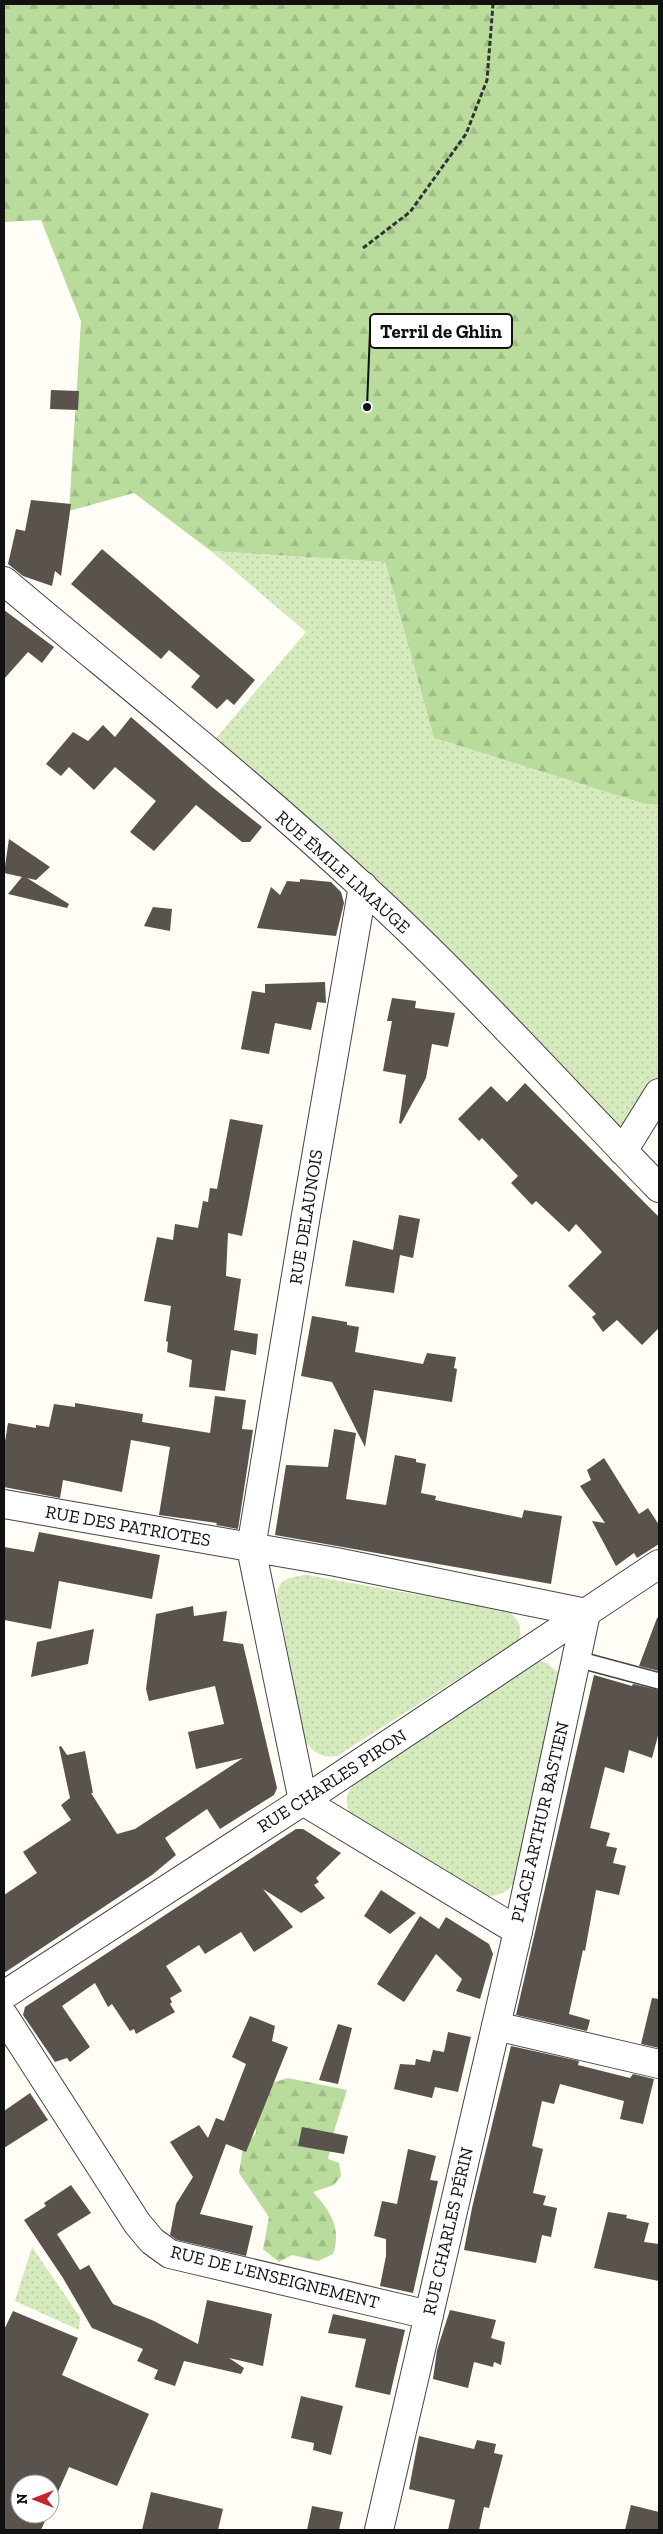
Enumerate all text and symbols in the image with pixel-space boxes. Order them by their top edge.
callout: Terril de Ghlin [370,314,512,348]
text: Terril de Ghlin [380,320,503,343]
street label: RUE ÉMILE LIMAUGE [271,806,415,938]
street label: RUE DELAUNOIS [284,1148,328,1286]
street label: RUE DES PATRIOTES [44,1501,212,1551]
street label: PLACE ARTHUR BASTIEN [506,1720,574,1924]
street label: RUE CHARLES PIRON [253,1724,411,1838]
street label: RUE CHARLES PÉRIN [418,2145,478,2317]
street label: RUE DE L'ENSEIGNEMENT [168,2240,382,2314]
north arrow [10,2474,60,2524]
text: N [14,2493,31,2504]

